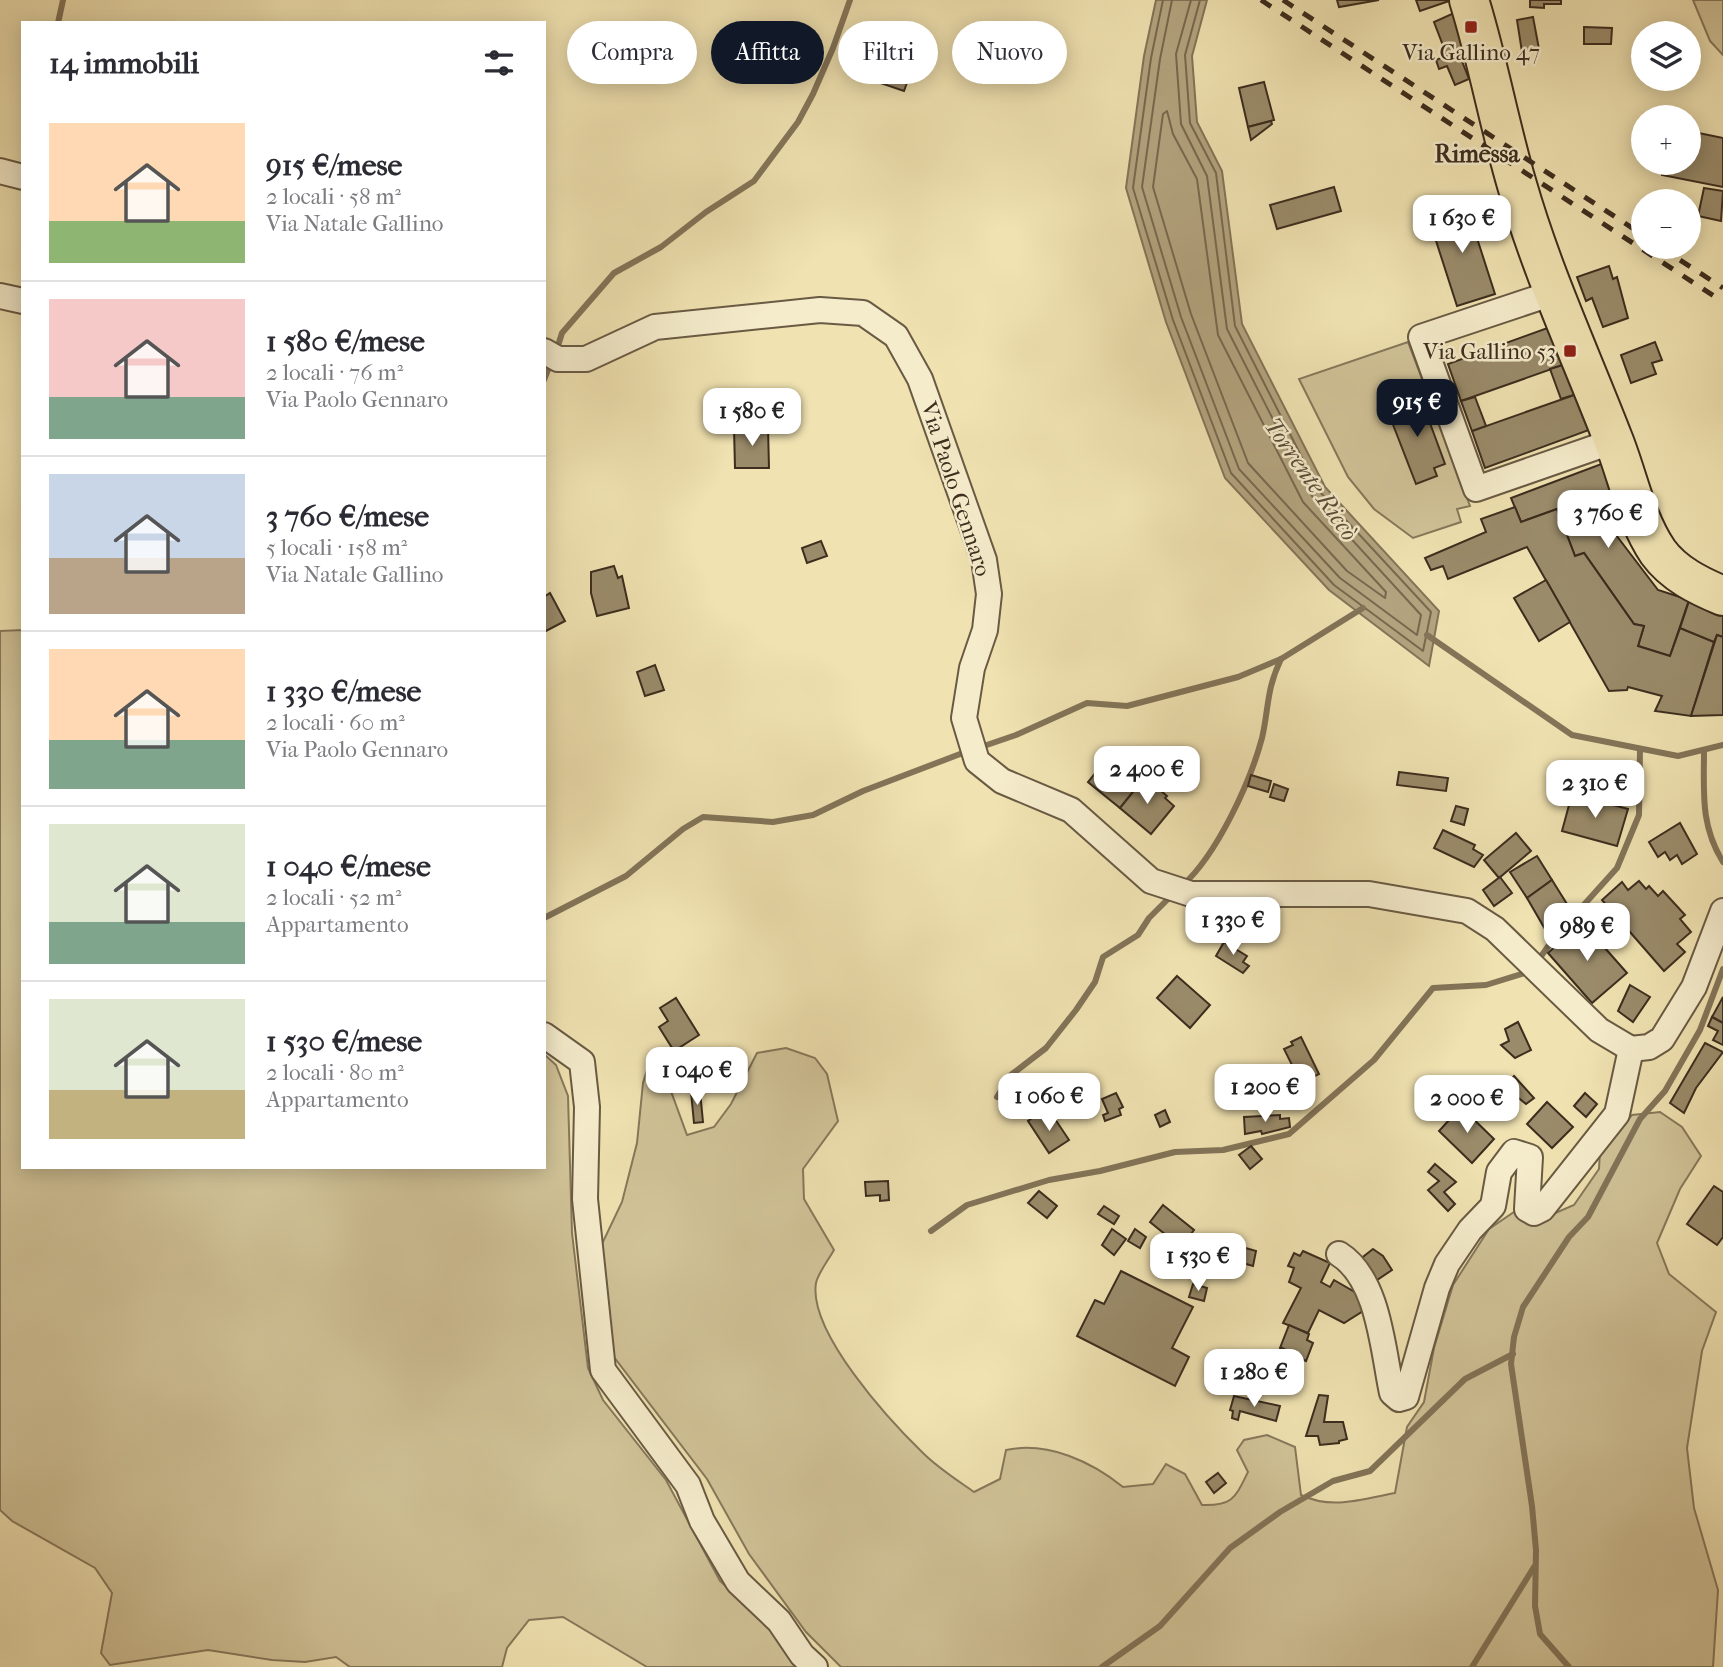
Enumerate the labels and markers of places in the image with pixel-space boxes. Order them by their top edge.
marker: Via Gallino 47 [1463,19,1479,35]
place label: Via Gallino 47 [1401,39,1540,66]
pin: 1 630 € [1397,196,1527,255]
place label: Via Gallino 53 [1422,338,1556,365]
marker: Via Gallino 53 [1562,343,1578,359]
pin: 915 € [1368,380,1466,439]
pin: 1 580 € [687,388,817,448]
pin: 3 760 € [1543,490,1673,550]
pin: 2 400 € [1082,746,1212,806]
pin: 2 310 € [1530,760,1660,820]
pin: 1 330 € [1168,898,1298,957]
pin: 989 € [1538,904,1636,963]
pin: 1 040 € [632,1048,762,1107]
pin: 1 200 € [1200,1064,1330,1124]
pin: 1 060 € [984,1074,1114,1133]
pin: 2 000 € [1402,1076,1532,1135]
pin: 1 530 € [1133,1234,1263,1293]
pin: 1 280 € [1189,1350,1319,1409]

